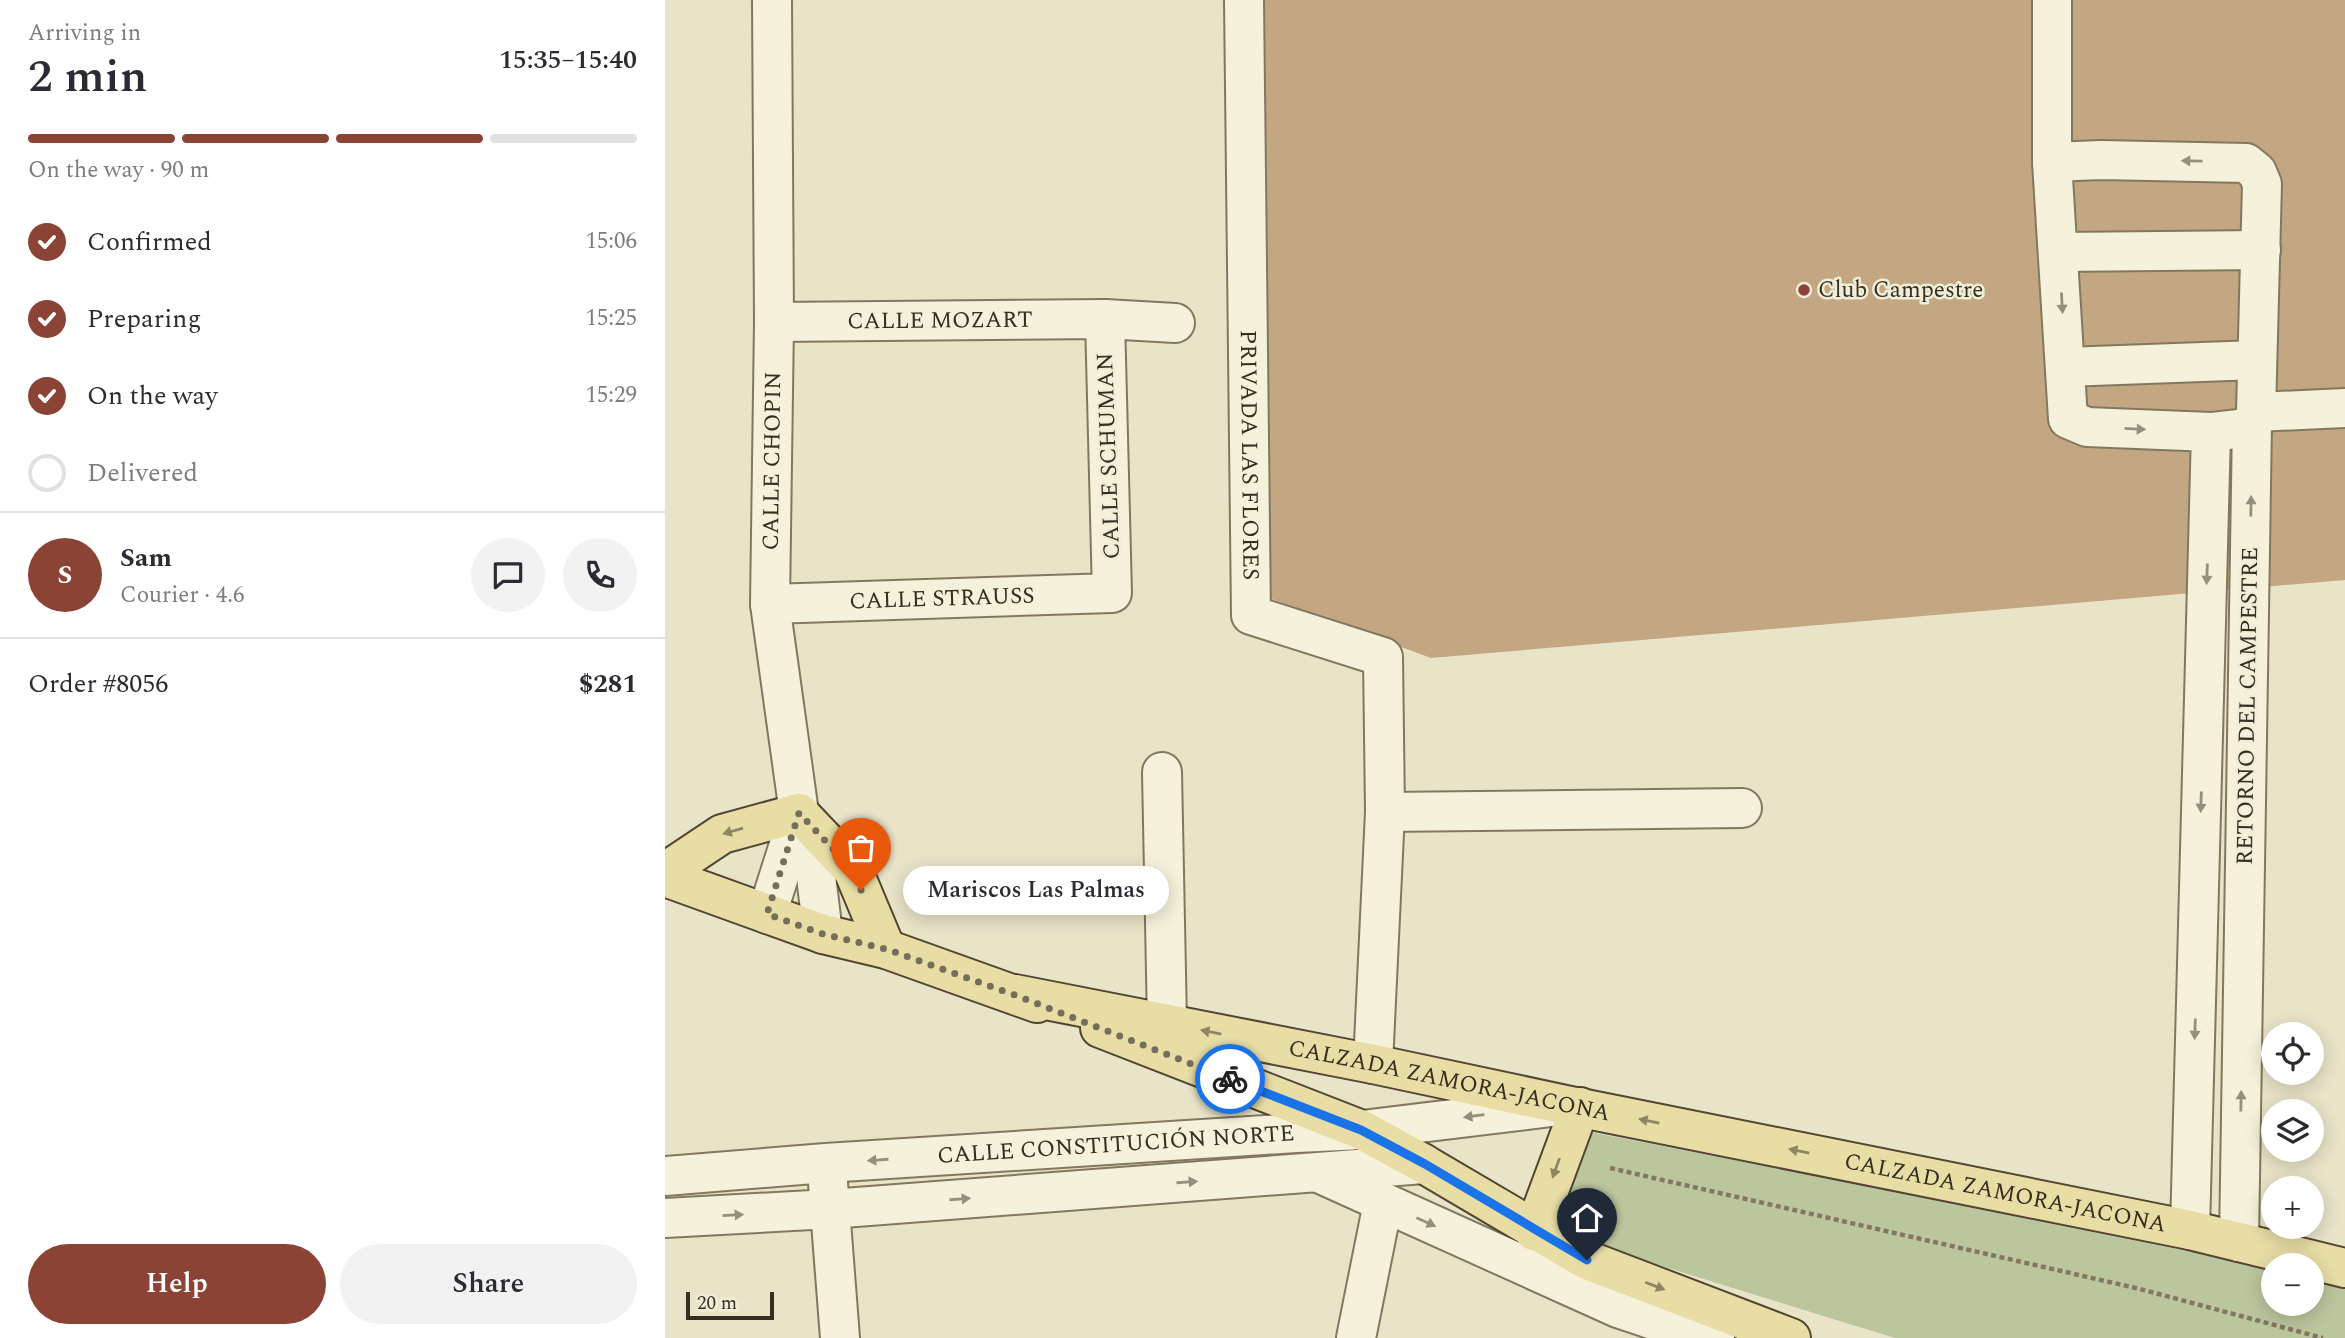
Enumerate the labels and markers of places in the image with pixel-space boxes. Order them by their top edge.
place label: Club Campestre [1818,273,1983,308]
marker: Club Campestre [1796,282,1812,298]
pin [831,818,891,890]
callout: Mariscos Las Palmas [903,866,1169,914]
pin [1557,1188,1617,1260]

